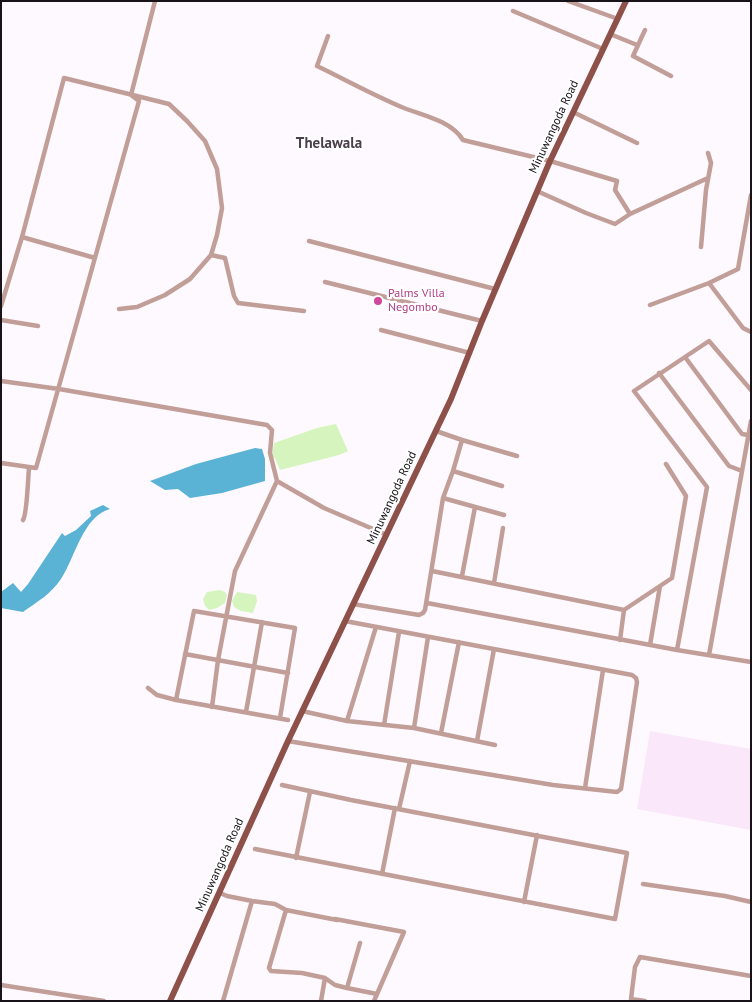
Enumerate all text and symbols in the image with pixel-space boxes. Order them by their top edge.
street label: Minuwangoda Road [526,78,582,176]
district label: Thelawala [296,135,362,153]
place label: Palms Villa Negombo [388,287,445,315]
marker: Palms Villa Negombo [372,295,384,307]
street label: Minuwangoda Road [364,449,420,547]
street label: Minuwangoda Road [193,816,247,914]

